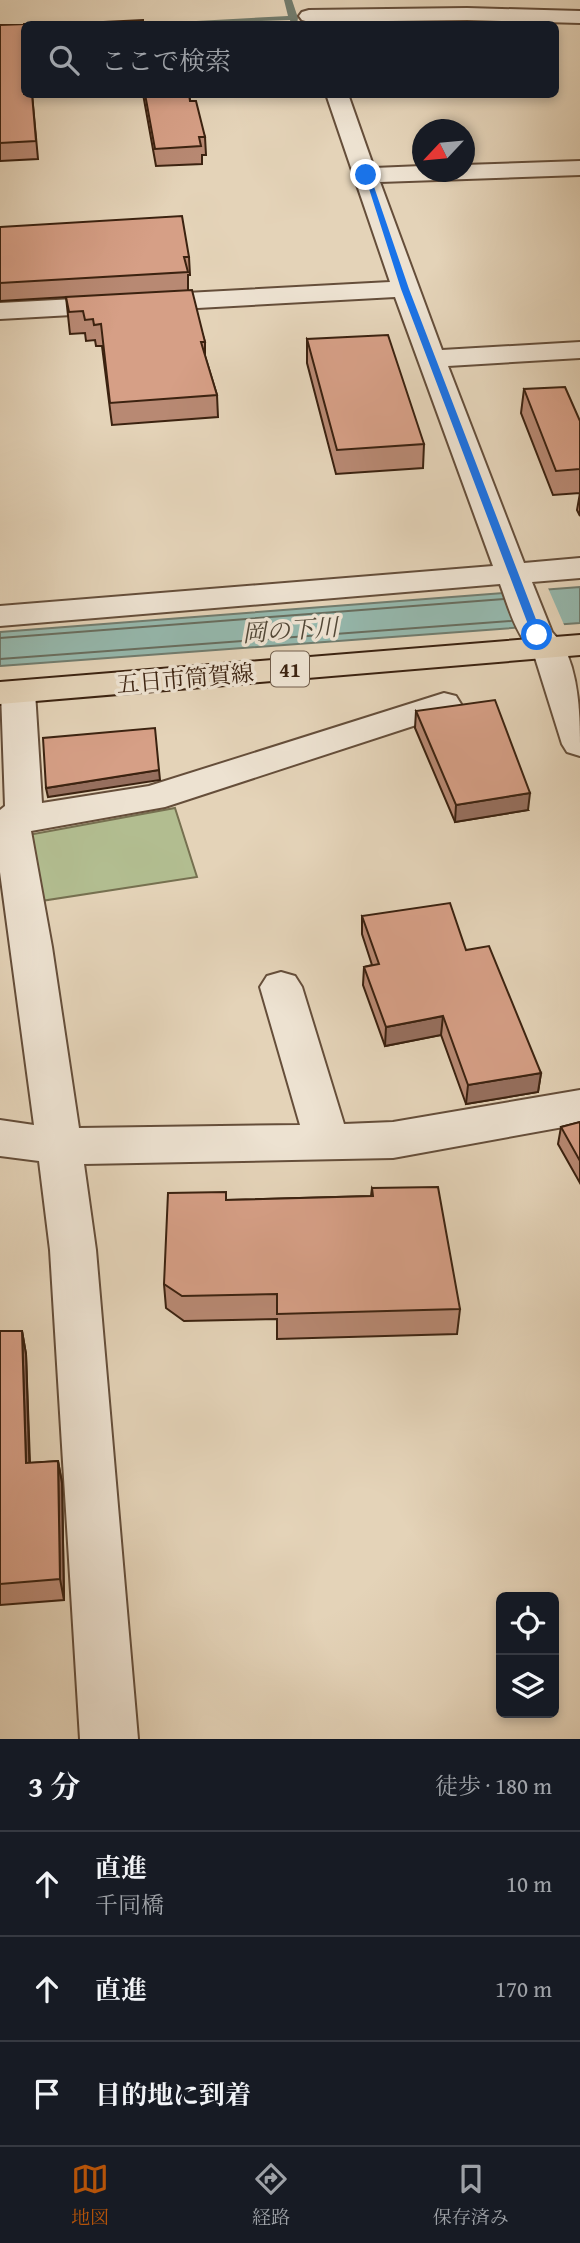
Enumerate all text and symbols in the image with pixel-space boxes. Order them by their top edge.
search box [21,21,559,98]
icon: search [45,41,83,79]
text: ここで検索 [101,41,231,80]
north arrow [412,119,475,182]
route end [350,159,381,190]
water label: 岡の下川 [241,609,342,651]
route start [521,619,552,650]
road number: 41 [271,652,309,686]
street label: 五日市筒賀線 [115,656,255,700]
map controls [496,1592,559,1718]
button: locate [496,1592,559,1655]
button: layers [496,1655,559,1718]
text: 3 分 [28,1764,80,1808]
text: 徒歩 · 180 m [435,1769,552,1802]
text: 直進 [95,1848,147,1887]
icon: ahead [28,1865,66,1903]
text: 10 m [506,1867,552,1900]
text: 千同橋 [95,1888,164,1921]
icon: ahead [28,1970,66,2008]
text: 直進 [95,1970,147,2009]
text: 170 m [495,1972,552,2005]
icon: arrive [28,2075,66,2113]
text: 目的地に到着 [95,2075,251,2114]
tab: 地図 [71,2160,109,2231]
tab: 経路 [252,2160,290,2231]
tab: 保存済み [433,2160,509,2231]

